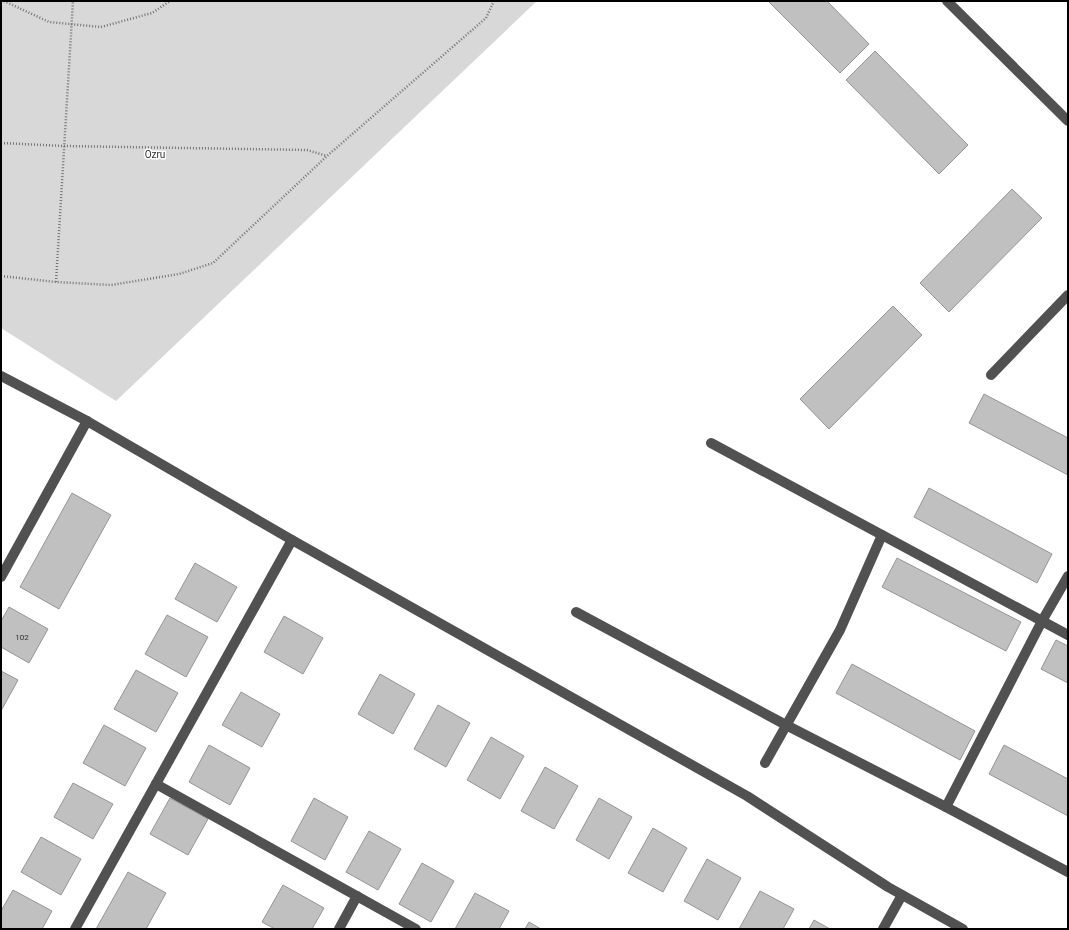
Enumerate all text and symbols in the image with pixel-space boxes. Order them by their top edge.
park label: Ozru [145,149,165,160]
house number: 102 [15,633,29,642]

